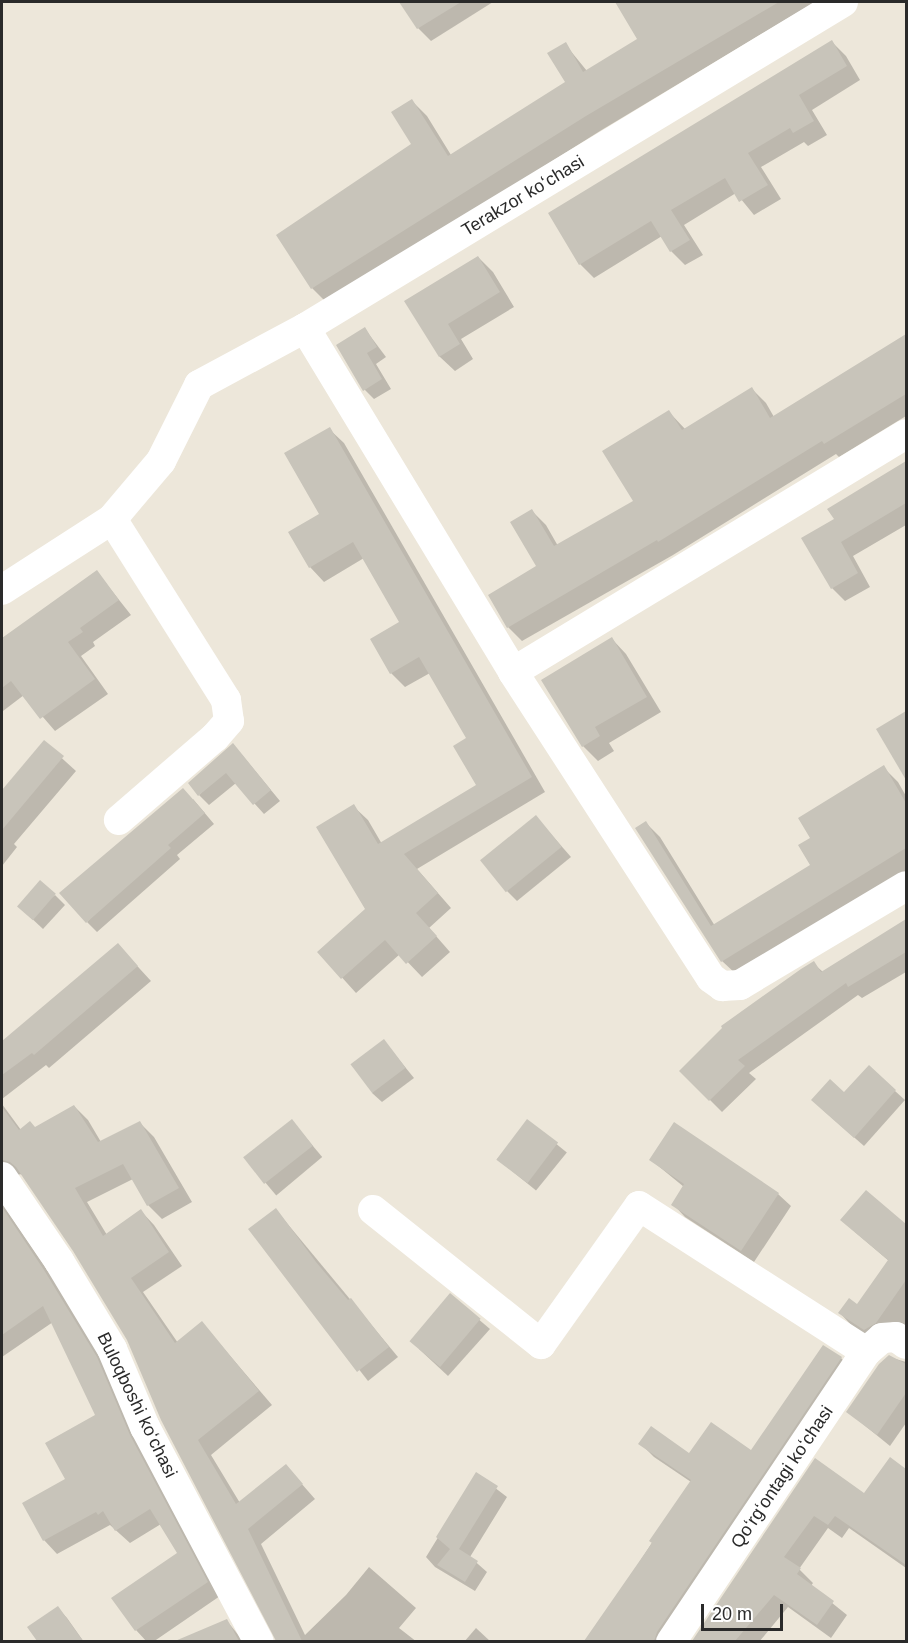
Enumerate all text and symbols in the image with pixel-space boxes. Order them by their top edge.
street label: Terakzor koʻchasi [458,151,588,241]
street label: Buloqboshi koʻchasi [92,1329,182,1481]
street label: Qoʻrgʻontagi koʻchasi [726,1402,838,1552]
scale bar [704,1592,786,1630]
text: 20 m [712,1604,752,1624]

